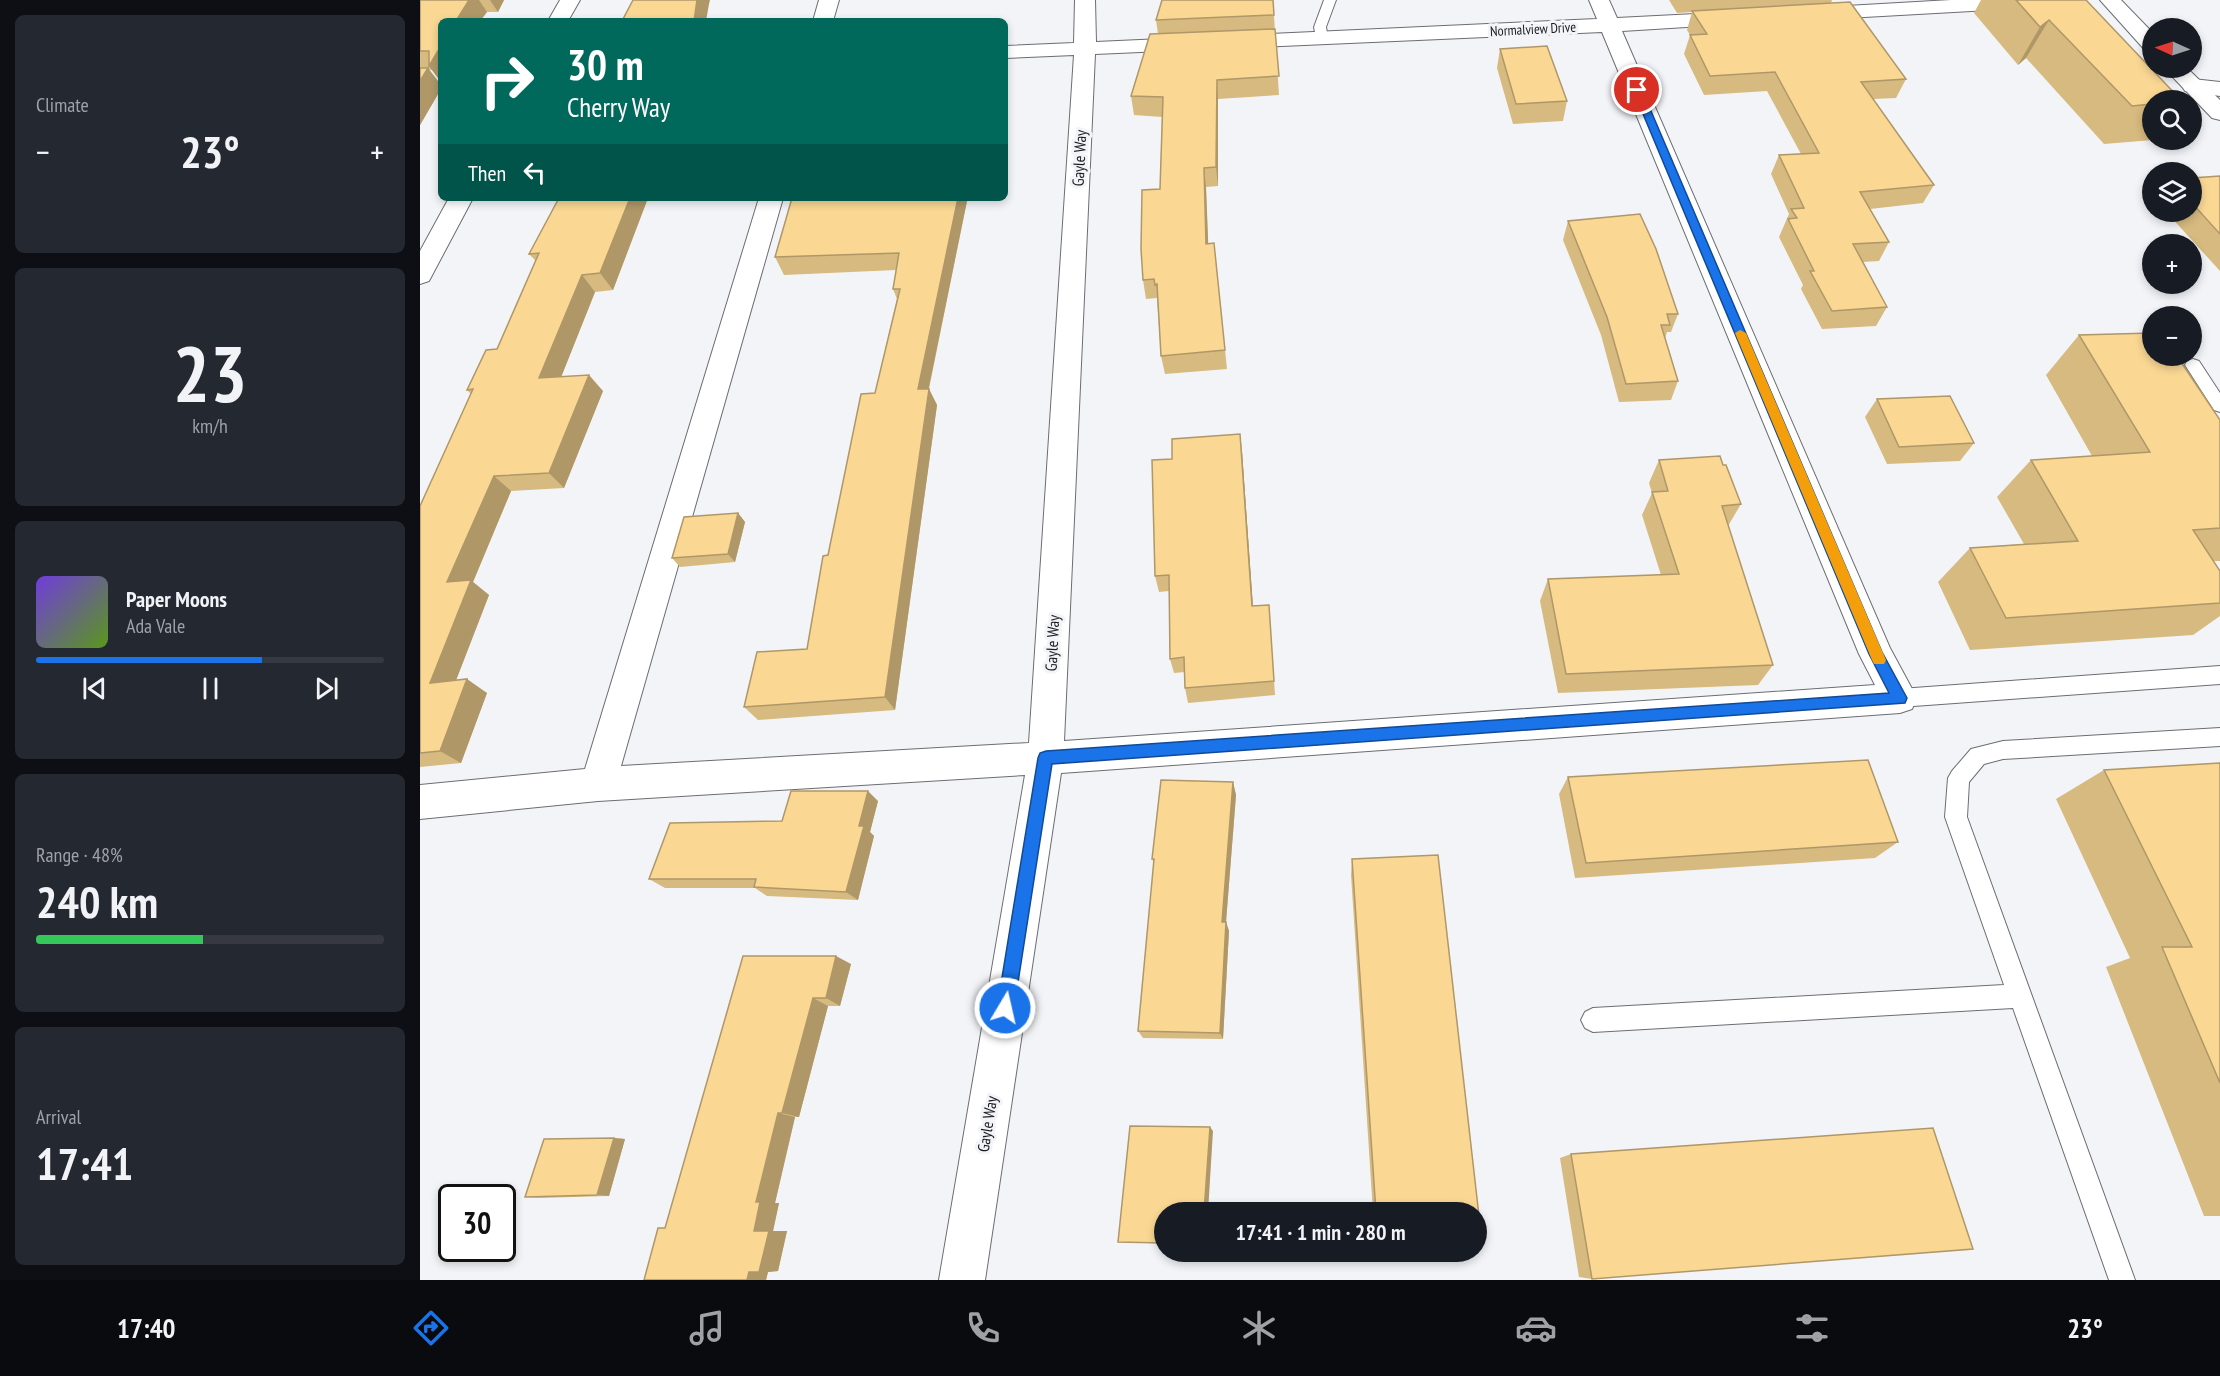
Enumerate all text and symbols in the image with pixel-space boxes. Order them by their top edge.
street label: Normalview Drive [1490,18,1577,40]
north arrow [2142,18,2202,78]
map controls [2142,18,2202,366]
text: 30 m [567,37,644,92]
icon: right [468,42,546,120]
pin [1611,64,1662,115]
icon: arrive [1620,73,1653,106]
text: Cherry Way [567,90,670,124]
button: search [2142,90,2202,150]
text: Climate [36,92,89,118]
text: 23° [180,122,240,180]
street label: Gayle Way [1068,129,1090,187]
text: − [36,130,50,173]
text: + [370,130,384,173]
icon: left [518,156,551,189]
text: Then [468,159,506,187]
button: layers [2142,162,2202,222]
button: + [2142,234,2202,294]
button: − [2142,306,2202,366]
text: 23 [173,323,247,424]
text: km/h [192,413,228,439]
text: Paper Moons [126,585,227,613]
text: Ada Vale [126,613,185,639]
street label: Gayle Way [1041,614,1063,672]
icon: previous [78,672,111,705]
icon: pause [194,672,227,705]
icon: next [310,672,343,705]
text: Range · 48% [36,842,123,868]
text: 240 km [36,872,158,930]
position arrow [973,976,1037,1040]
street label: Gayle Way [973,1095,1001,1153]
text: Arrival [36,1104,81,1130]
text: 17:41 [36,1134,133,1192]
speed limit sign: 30 [438,1184,516,1262]
text: 17:41 · 1 min · 280 m [1235,1218,1406,1246]
icon: directions [410,1307,452,1349]
icon: music [686,1307,728,1349]
icon: phone [962,1307,1004,1349]
icon: climate [1238,1307,1280,1349]
icon: car [1515,1307,1557,1349]
icon: filters [1791,1307,1833,1349]
text: 17:40 [117,1311,176,1345]
text: 23° [2067,1311,2103,1345]

